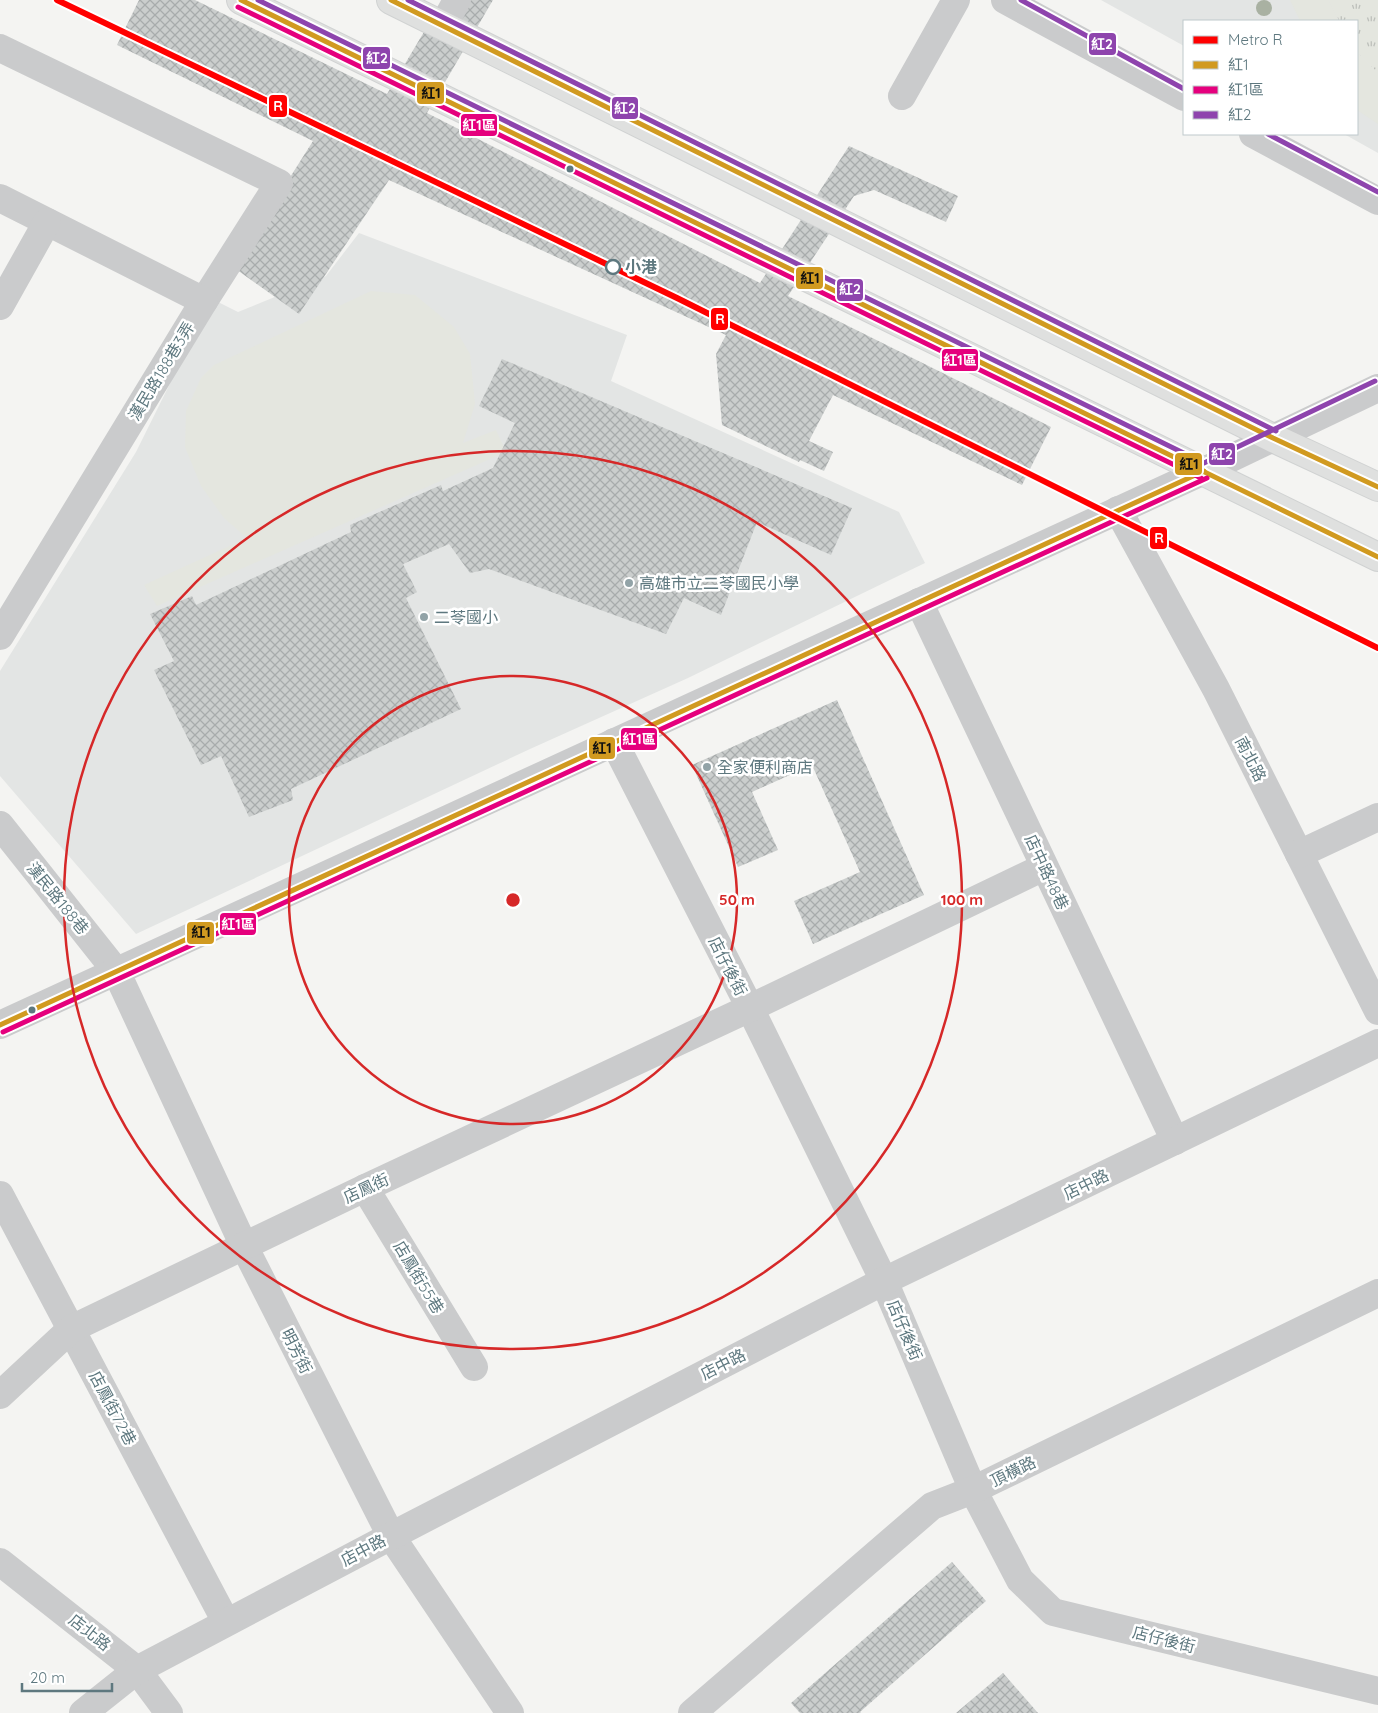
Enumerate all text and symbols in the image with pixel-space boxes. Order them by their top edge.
legend [1183,20,1358,135]
text: Metro R [1228,30,1283,49]
line badge: 紅2 [1088,32,1117,56]
text: 紅2 [1091,35,1113,53]
line badge: 紅2 [362,46,391,70]
text: 紅2 [366,49,388,67]
text: 紅1 [1228,55,1249,74]
text: 紅1區 [1228,80,1264,99]
line badge: 紅1 [416,81,445,105]
text: 紅1 [421,84,441,102]
line badge: R [268,94,288,118]
line badge: 紅2 [611,96,639,120]
text: R [273,97,283,115]
text: 紅2 [614,99,636,117]
text: 紅2 [1228,105,1251,124]
line badge: 紅1區 [460,113,498,137]
text: 紅1區 [462,116,496,134]
unlabelled marker [565,164,575,174]
place label: 小港 [625,257,657,277]
marker: 小港 [605,259,621,275]
line badge: 紅1 [795,266,824,290]
text: 紅1 [800,269,820,287]
line badge: 紅2 [836,278,864,302]
text: 紅2 [839,280,861,298]
line badge: R [710,307,729,331]
text: R [715,310,725,328]
street label: 漢民路188巷3弄 [124,318,198,424]
line badge: 紅1區 [941,348,979,372]
text: 紅1區 [943,351,977,369]
line badge: 紅2 [1208,442,1236,466]
text: 紅2 [1211,445,1233,463]
line badge: 紅1 [1174,452,1203,476]
text: 紅1 [1179,455,1199,473]
line badge: R [1149,526,1168,550]
text: R [1154,529,1164,547]
place label: 高雄市立二苓國民小學 [639,573,799,593]
marker: 高雄市立二苓國民小學 [623,577,635,589]
place label: 二苓國小 [434,607,498,627]
marker: 二苓國小 [418,611,430,623]
line badge: 紅1區 [620,727,658,751]
text: 紅1區 [622,730,656,748]
street label: 南北路 [1231,733,1271,785]
line badge: 紅1 [588,736,616,760]
text: 紅1 [592,739,612,757]
place label: 全家便利商店 [717,757,813,777]
marker: 全家便利商店 [701,761,713,773]
street label: 店中路48巷 [1021,831,1073,913]
street label: 漢民路188巷 [23,858,93,938]
text: 50 m [719,890,755,909]
text: 100 m [941,890,983,909]
centre of rings [504,891,522,909]
line badge: 紅1區 [219,912,257,936]
text: 紅1區 [221,915,255,933]
line badge: 紅1 [186,921,215,945]
text: 紅1 [191,923,211,941]
street label: 店仔後街 [705,933,751,999]
unlabelled marker [27,1005,37,1015]
street label: 店中路 [1060,1164,1112,1204]
street label: 店鳳街 [340,1169,392,1207]
street label: 店鳳街55巷 [389,1237,449,1317]
street label: 店仔後街 [883,1297,927,1363]
street label: 明芳街 [277,1325,317,1377]
street label: 店中路 [697,1344,749,1384]
street label: 店鳳街72巷 [85,1368,141,1448]
street label: 頂橫路 [987,1451,1039,1491]
street label: 店中路 [337,1530,389,1570]
street label: 店北路 [65,1609,115,1655]
street label: 店仔後街 [1131,1622,1197,1656]
scale bar [22,1660,112,1692]
text: 20 m [30,1668,65,1687]

